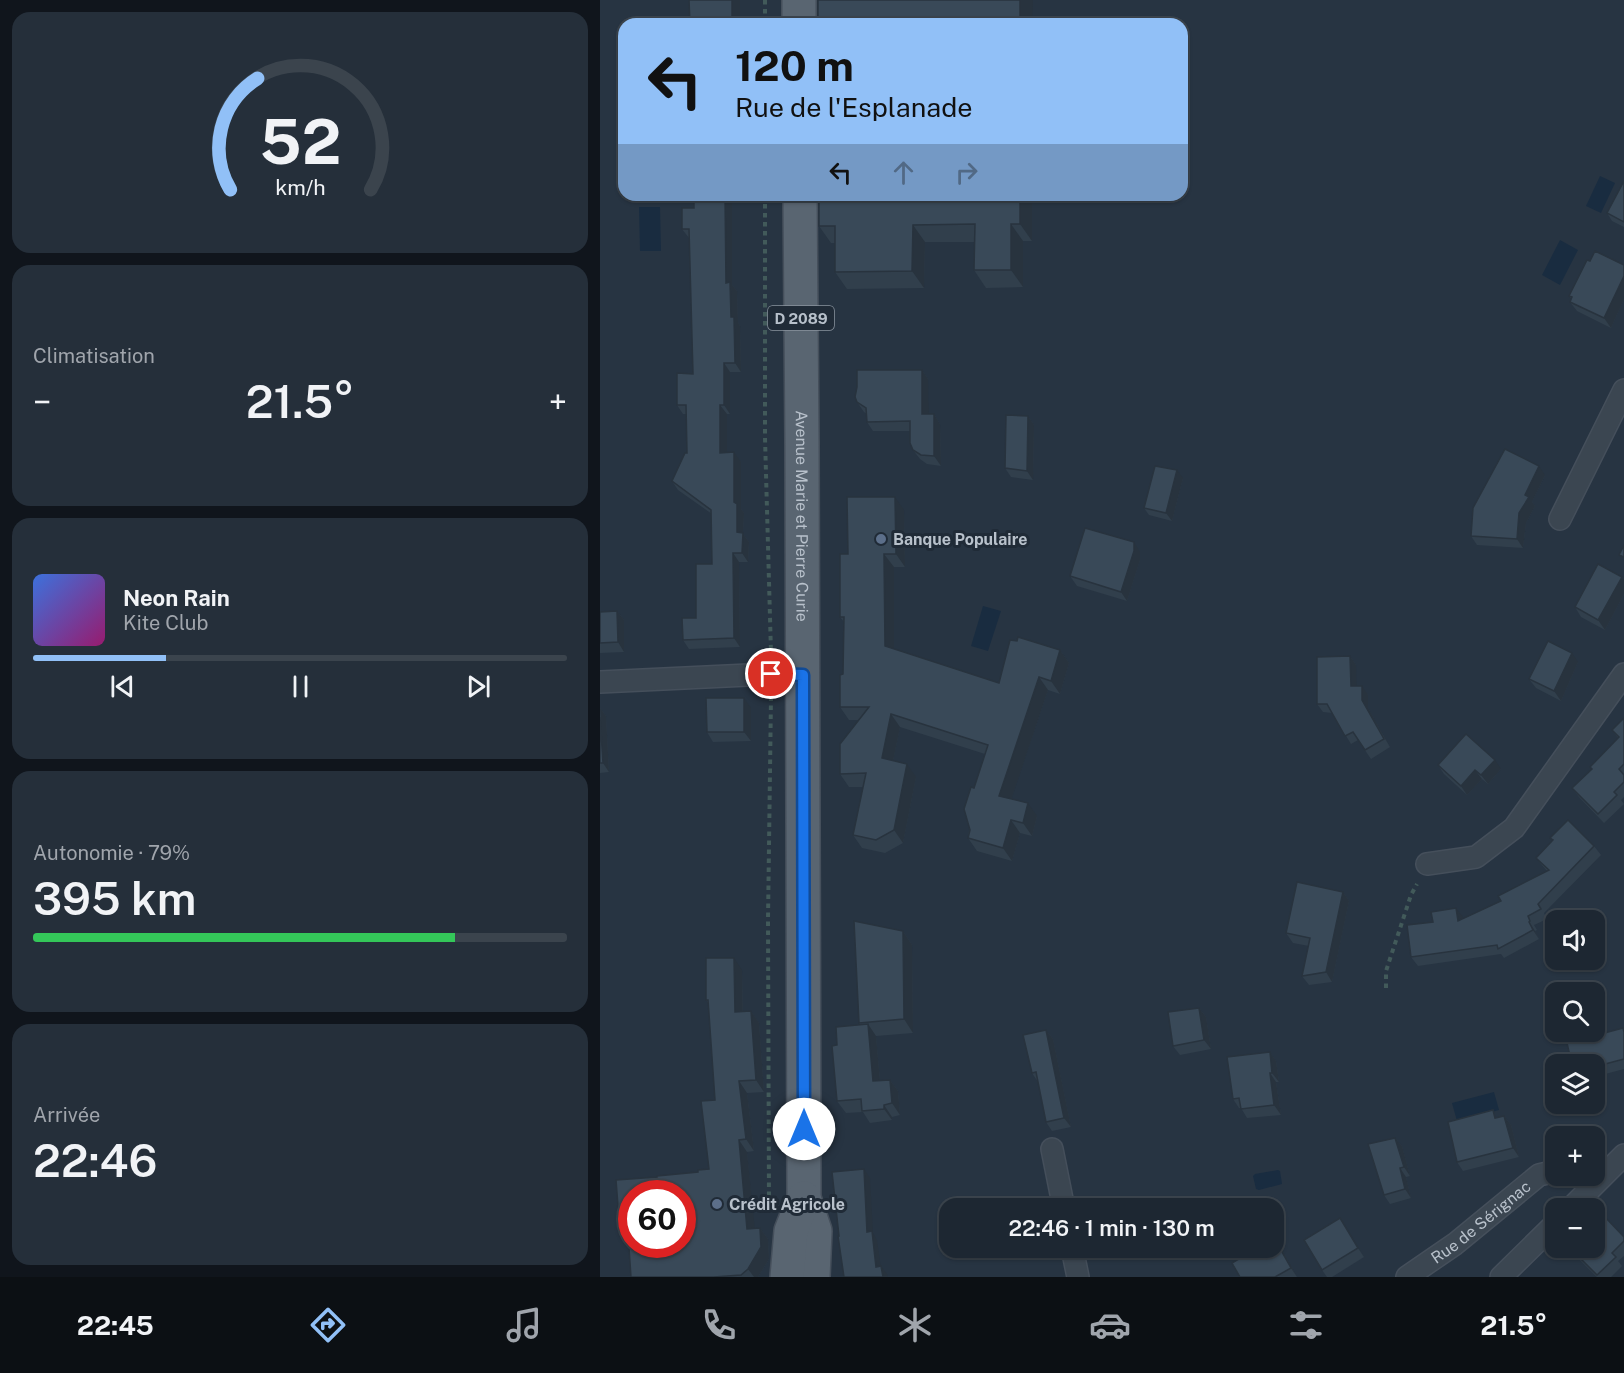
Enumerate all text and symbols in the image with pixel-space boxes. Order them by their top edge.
text: 120 m [735,41,854,90]
icon: left [636,42,714,120]
text: Rue de l'Esplanade [735,91,973,123]
text: 52 [259,105,341,178]
icon: left [824,156,857,189]
icon: ahead [887,156,920,189]
icon: right [950,156,983,189]
text: km/h [275,175,325,200]
road number: D 2089 [768,306,834,330]
text: Climatisation [33,344,155,368]
text: 21.5° [246,375,354,428]
text: − [33,383,51,421]
text: + [549,383,567,421]
street label: Avenue Marie et Pierre Curie [792,410,812,622]
place label: Banque Populaire [893,530,1027,549]
marker: Banque Populaire [874,532,888,546]
text: Neon Rain [123,585,230,611]
text: Kite Club [123,611,208,635]
pin [745,648,796,699]
icon: arrive [754,657,787,690]
icon: previous [106,670,139,703]
icon: pause [284,670,317,703]
icon: next [462,670,495,703]
text: Autonomie · 79% [33,841,190,865]
text: 395 km [33,872,196,925]
map controls [1545,910,1605,1258]
button: sound [1545,910,1605,970]
button: search [1545,982,1605,1042]
button: layers [1545,1054,1605,1114]
position arrow [772,1097,836,1161]
text: Arrivée [33,1103,100,1127]
button: + [1545,1126,1605,1186]
text: 22:46 [33,1134,157,1187]
street label: Rue de Sérignac [1427,1177,1534,1267]
speed limit sign: 60 [618,1180,696,1258]
place label: Crédit Agricole [729,1195,845,1214]
marker: Crédit Agricole [710,1197,724,1211]
button: − [1545,1198,1605,1258]
text: 22:46 · 1 min · 130 m [1008,1215,1215,1241]
icon: directions [307,1304,349,1346]
icon: music [503,1304,545,1346]
icon: phone [698,1304,740,1346]
icon: climate [894,1304,936,1346]
icon: car [1089,1304,1131,1346]
icon: filters [1285,1304,1327,1346]
text: 22:45 [77,1309,154,1341]
text: 21.5° [1480,1309,1547,1341]

